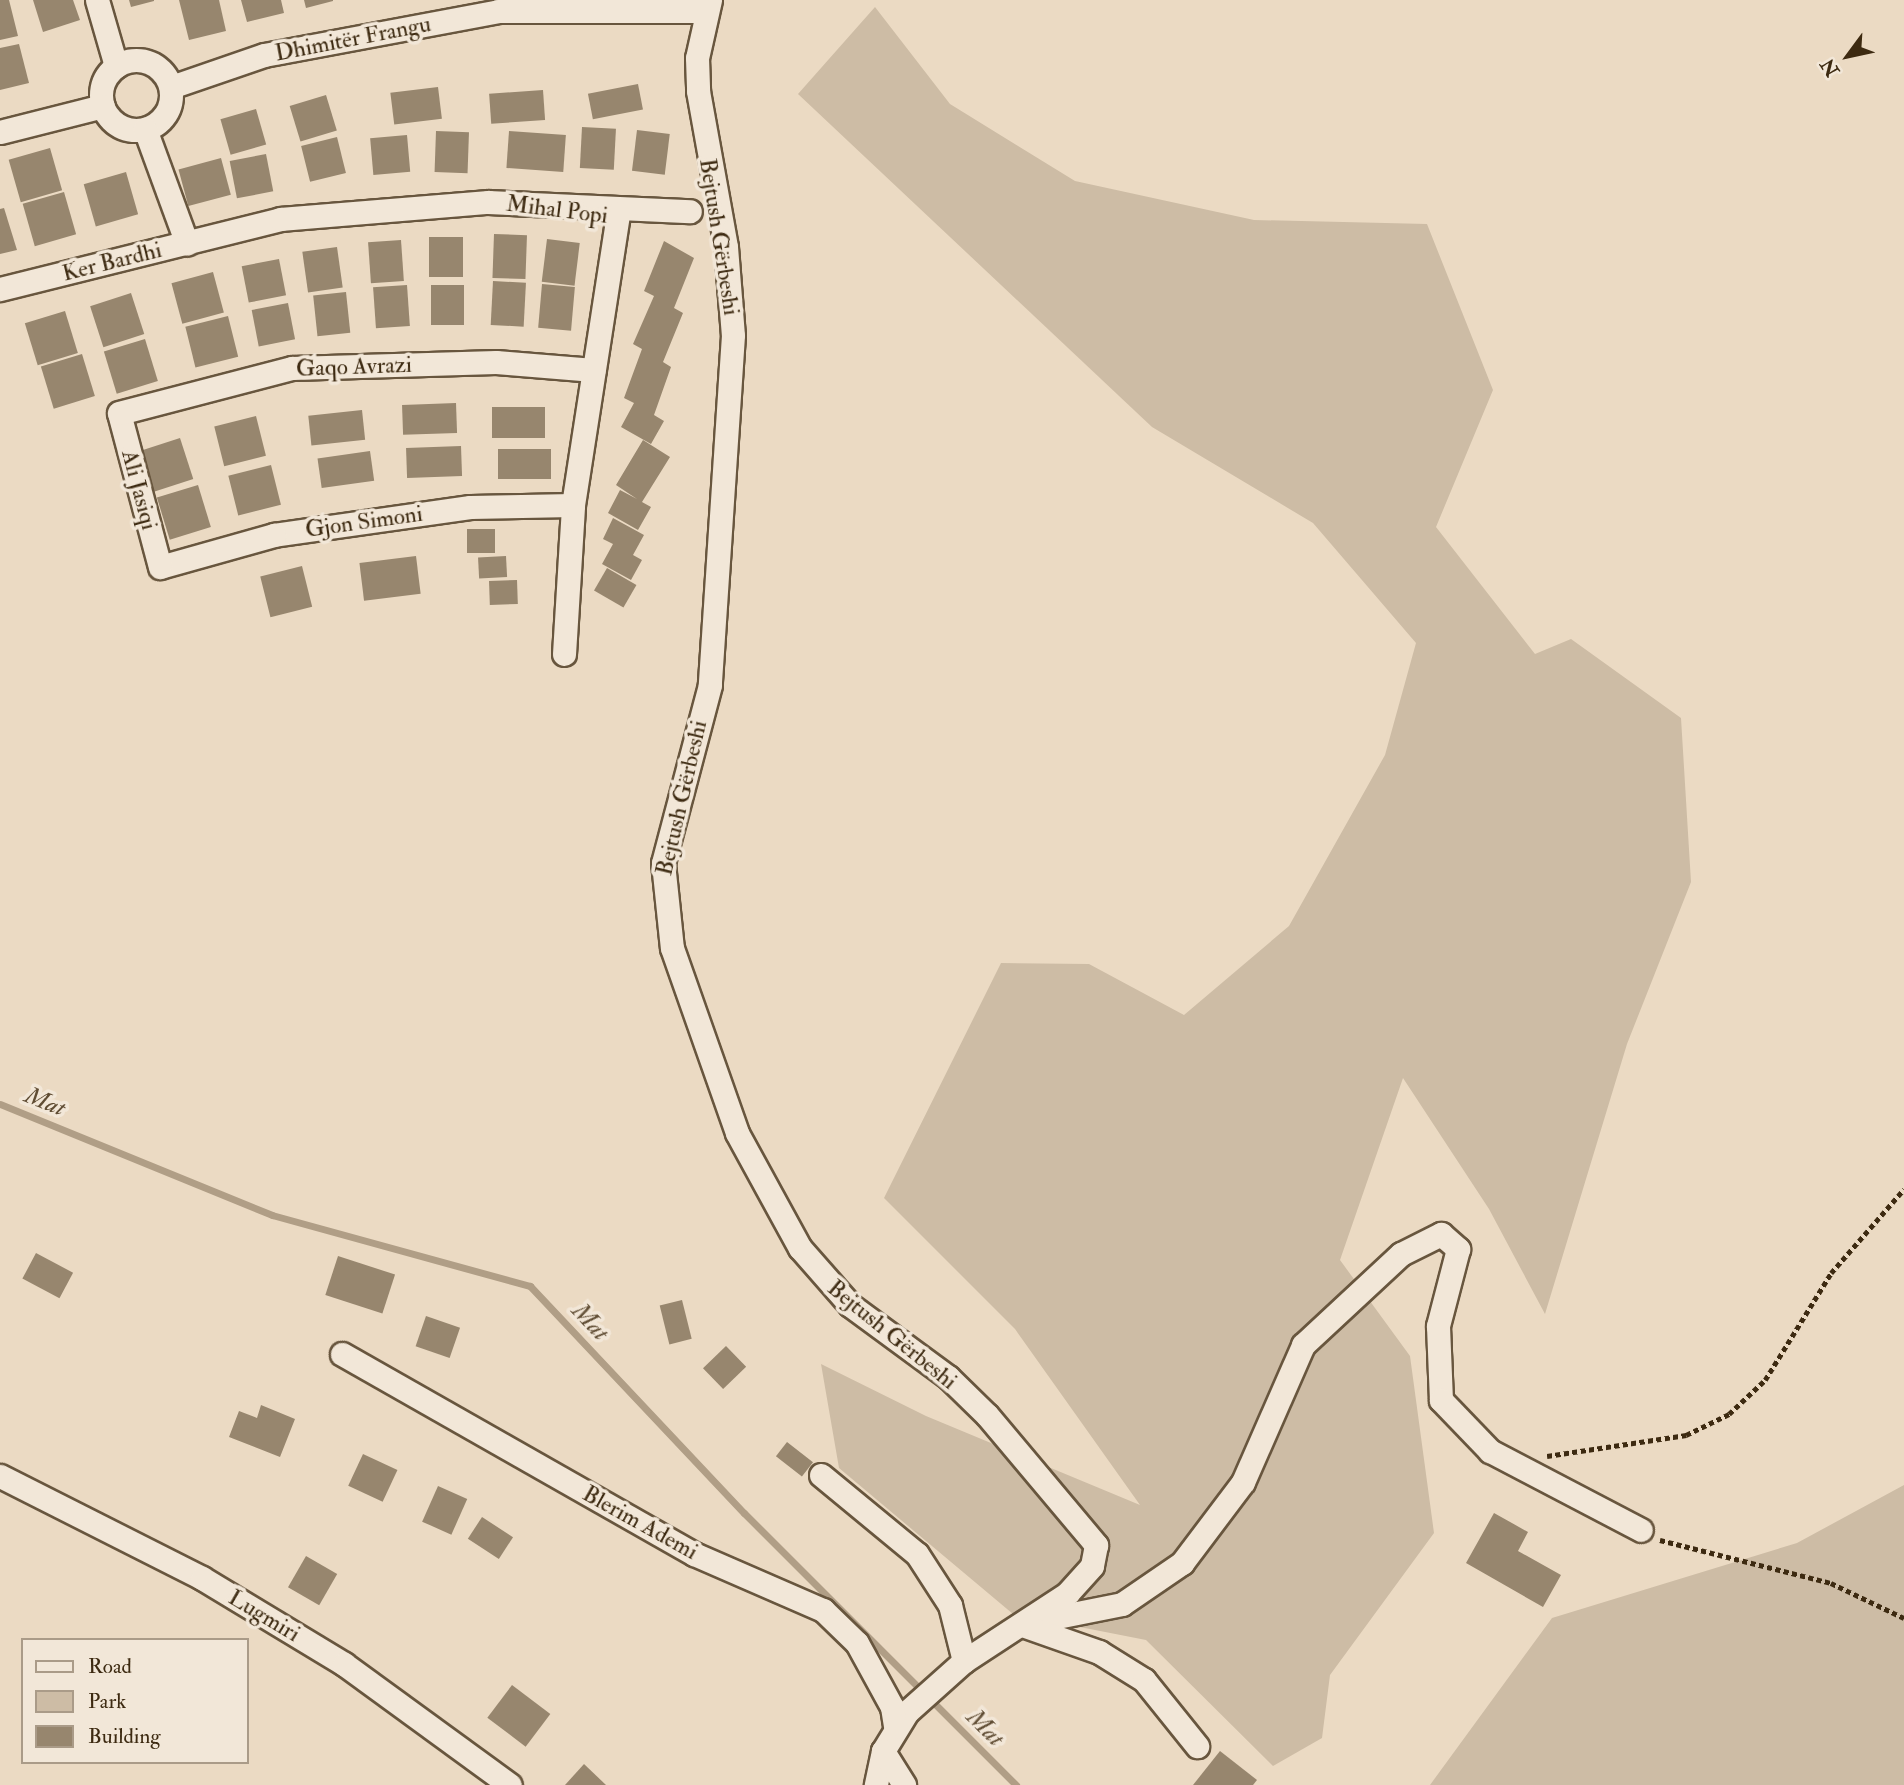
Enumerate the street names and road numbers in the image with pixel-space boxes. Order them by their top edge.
street label: Dhimitër Frangu [273,10,433,68]
street label: Bejtush Gërbeshi [693,157,745,317]
street label: Mihal Popi [505,190,609,230]
street label: Ker Bardhi [60,236,164,288]
street label: Gaqo Avrazi [296,351,412,383]
street label: Ali Jasiqi [115,447,163,533]
street label: Gjon Simoni [304,500,424,544]
street label: Bejtush Gërbeshi [651,718,713,878]
street label: Bejtush Gërbeshi [822,1274,962,1396]
street label: Blerim Ademi [578,1480,702,1566]
street label: Lugmiri [223,1584,305,1648]

